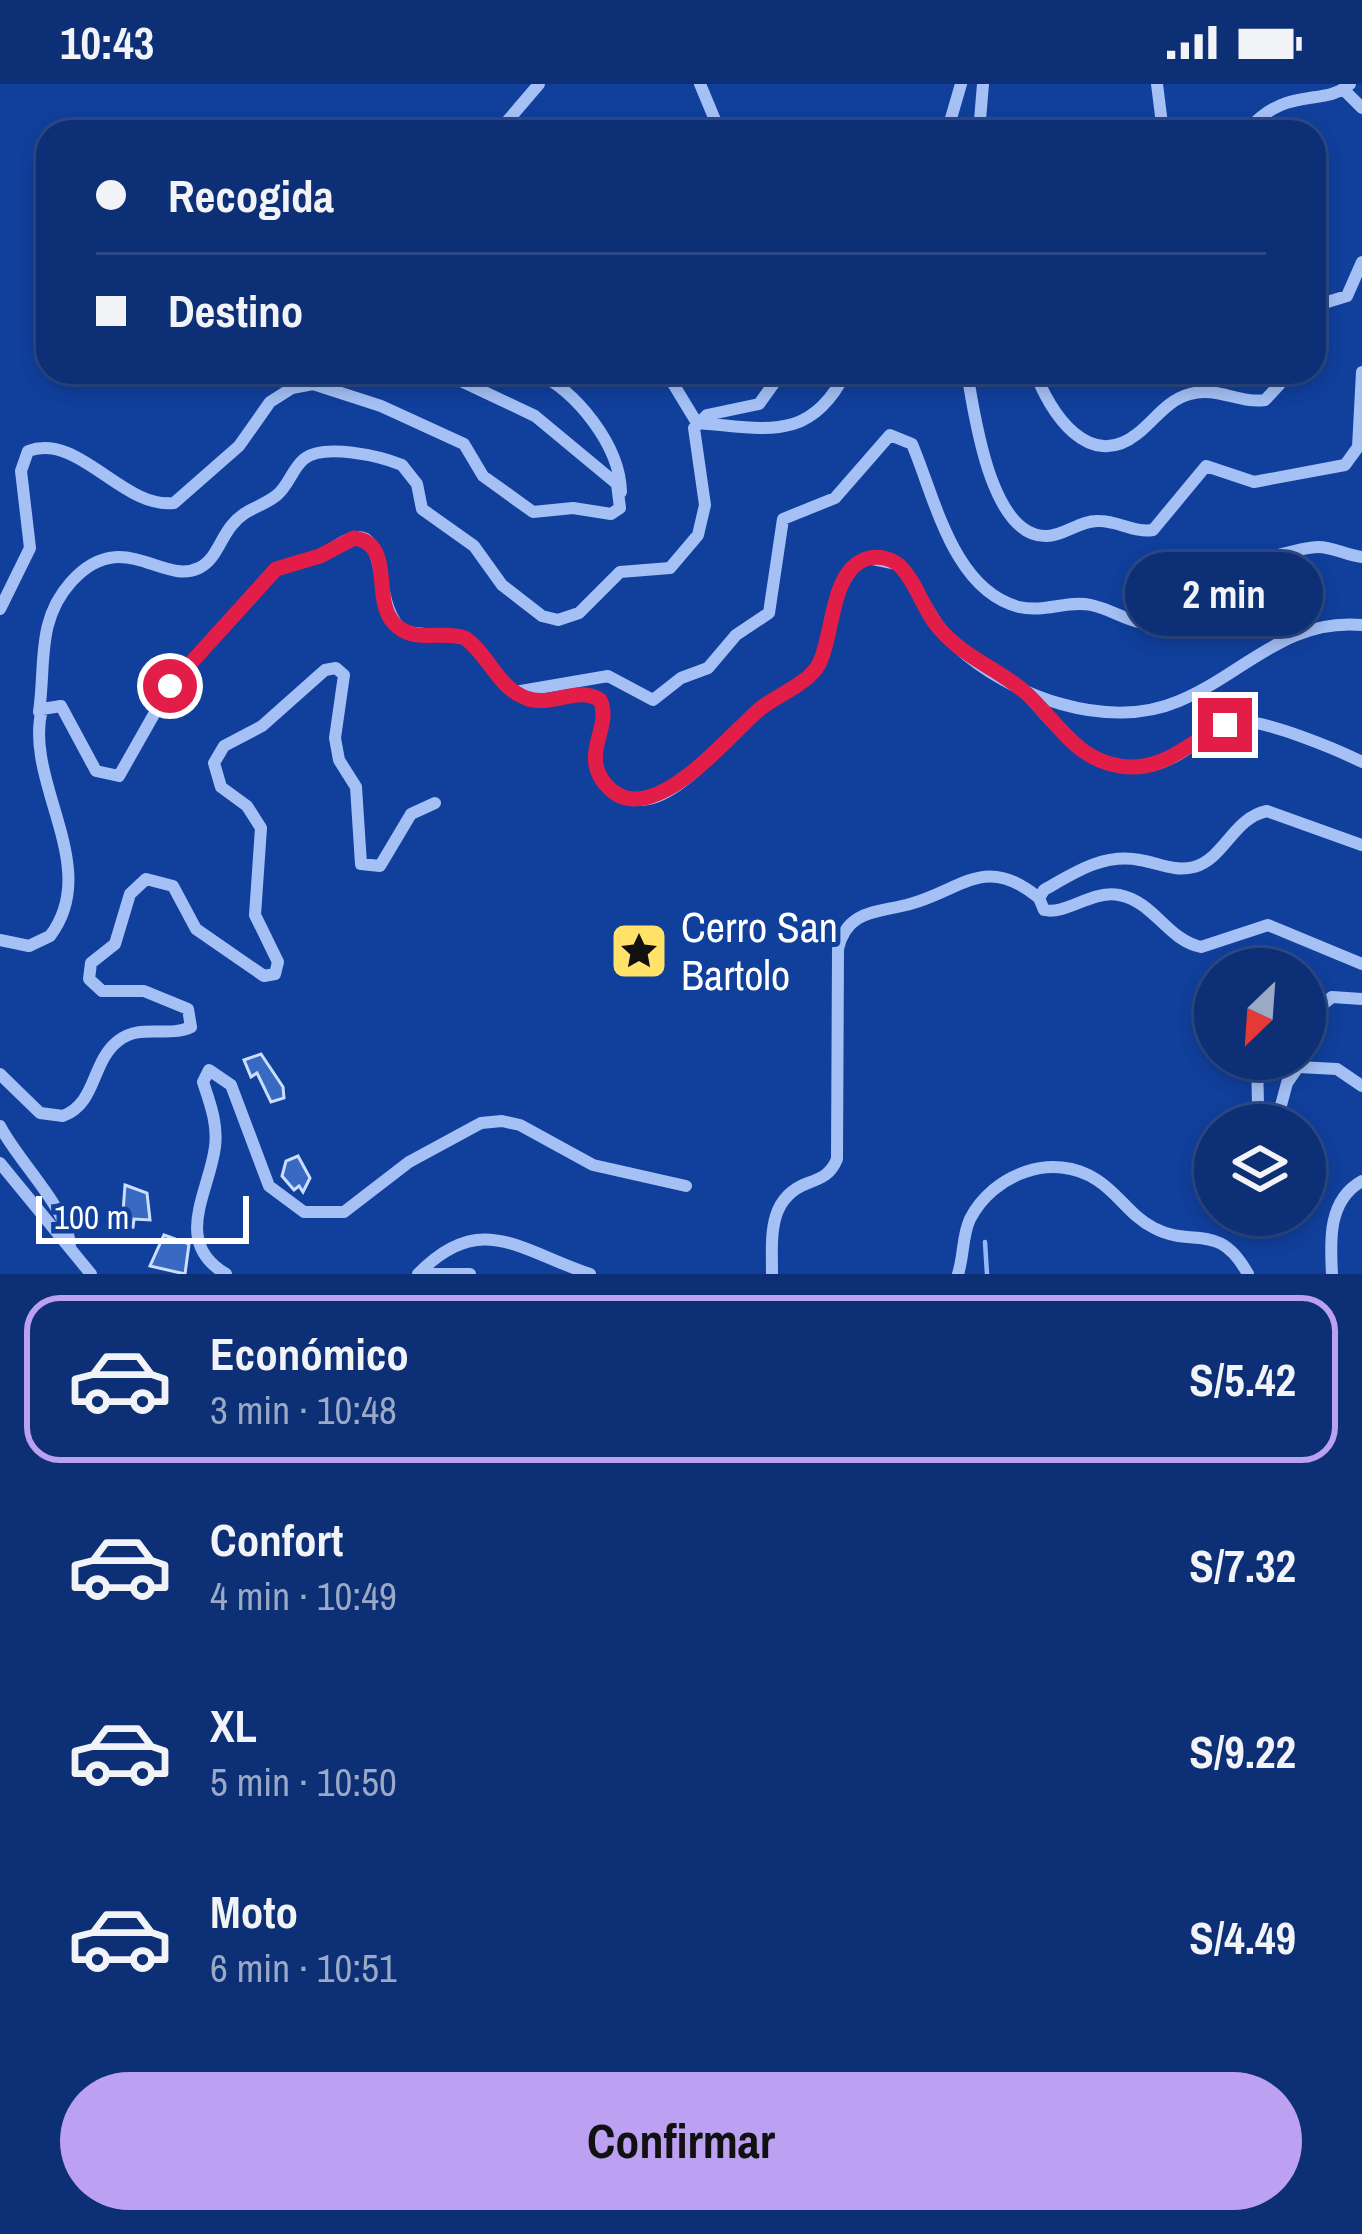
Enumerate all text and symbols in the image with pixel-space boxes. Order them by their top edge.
text: 10:43 [60,12,154,73]
text: Recogida [168,165,334,226]
text: Destino [168,280,303,341]
callout: 2 min [1126,551,1324,635]
text: 2 min [1182,568,1266,620]
route start [143,659,197,713]
route end [1198,698,1252,752]
place label: Cerro San Bartolo [681,899,838,1003]
place icon: Cerro San Bartolo [608,920,670,982]
north arrow [1194,948,1326,1080]
map controls [1194,948,1326,1236]
button: layers [1194,1104,1326,1236]
scale bar [36,1190,249,1243]
text: 100 m [54,1195,129,1239]
text: Económico [210,1323,409,1384]
icon: car [66,1325,174,1433]
text: S/5.42 [1189,1349,1296,1410]
text: 3 min · 10:48 [210,1384,397,1436]
text: Confort [210,1509,343,1570]
icon: car [66,1511,174,1619]
text: S/7.32 [1189,1535,1296,1596]
text: 4 min · 10:49 [210,1570,397,1622]
text: XL [210,1695,257,1756]
icon: car [66,1697,174,1805]
text: S/9.22 [1189,1721,1296,1782]
text: 5 min · 10:50 [210,1756,397,1808]
text: Moto [210,1881,298,1942]
icon: car [66,1883,174,1991]
text: S/4.49 [1189,1907,1296,1968]
text: 6 min · 10:51 [210,1942,397,1994]
button: Confirmar [60,2072,1302,2210]

